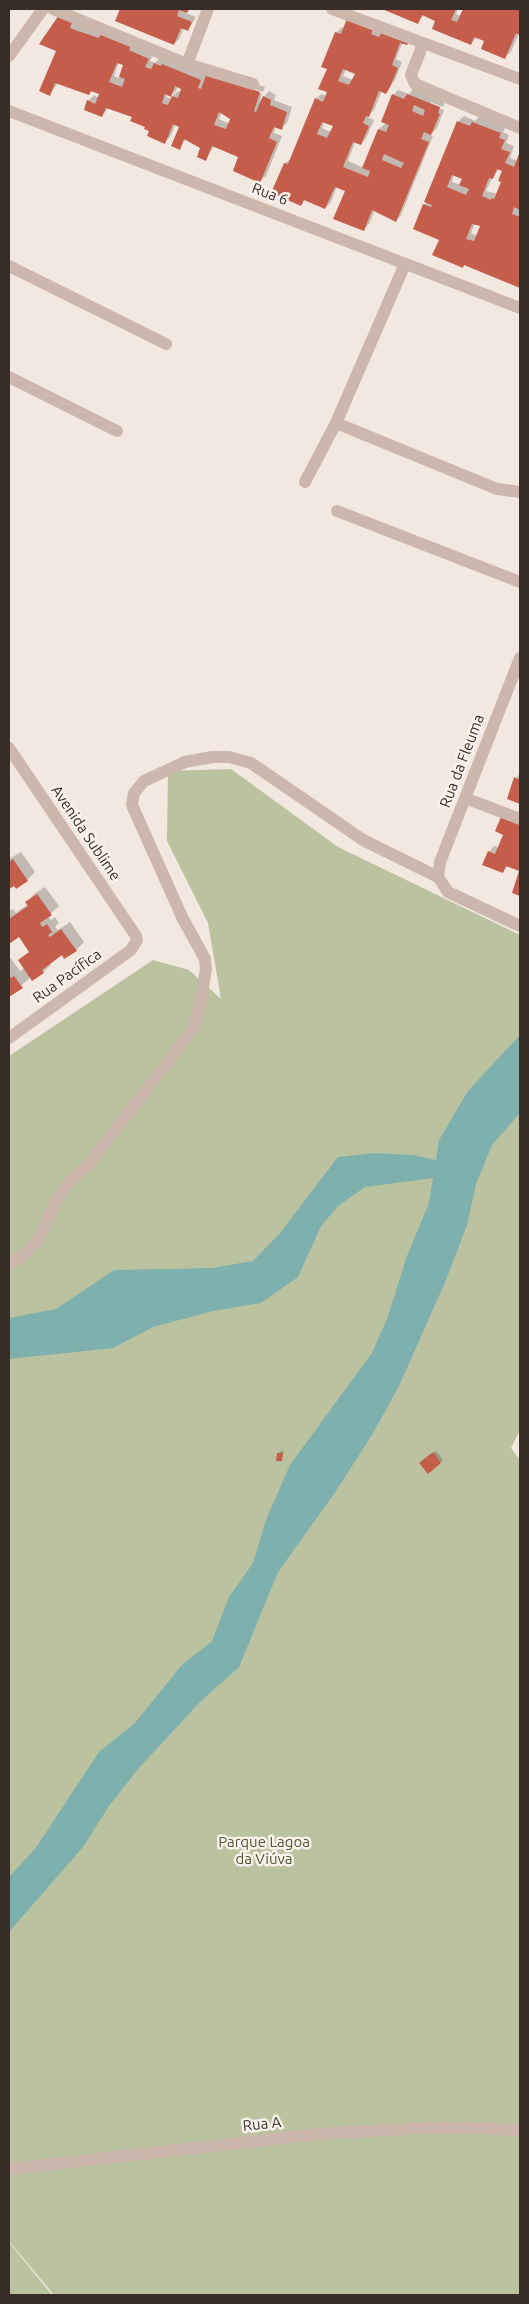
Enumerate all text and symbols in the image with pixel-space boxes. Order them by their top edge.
street label: Rua 6 [249,179,291,209]
street label: Rua da Fleuma [436,712,488,810]
street label: Avenida Sublime [47,782,125,884]
street label: Rua Pacífica [29,945,105,1007]
park label: Parque Lagoa da Viúva [218,1833,310,1868]
street label: Rua A [242,2113,282,2135]

